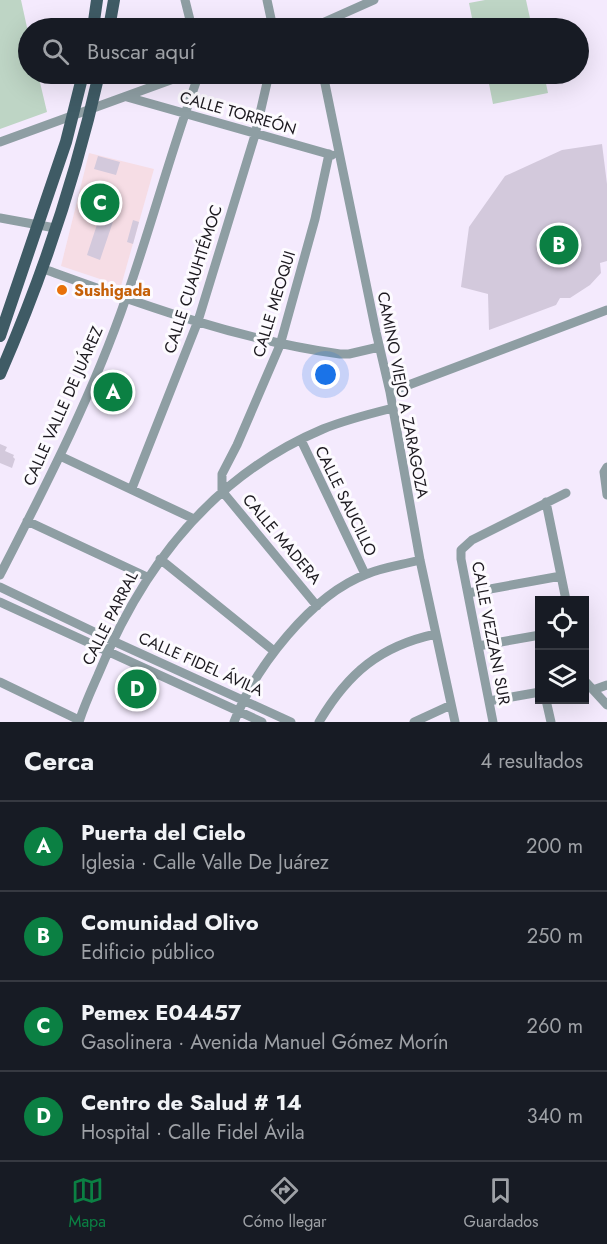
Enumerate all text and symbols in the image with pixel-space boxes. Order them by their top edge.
search box [18,18,589,84]
icon: search [39,35,72,68]
text: Buscar aquí [87,35,195,67]
street label: CALLE TORREÓN [177,85,299,141]
pin: C [80,180,120,226]
street label: CALLE CUAUHTÉMOC [158,202,228,356]
pin: B [540,222,578,268]
street label: CALLE MEOQUI [247,248,301,360]
place label: Sushigada [74,279,151,302]
marker: Sushigada [55,283,69,297]
street label: CAMINO VIEJO A ZARAGOZA [372,290,434,501]
street label: CALLE VALLE DE JUÁREZ [17,322,109,489]
your location [311,360,340,389]
pin: A [94,370,132,414]
street label: CALLE SAUCILLO [309,442,383,560]
street label: CALLE MADERA [237,489,327,590]
street label: CALLE VEZZANI SUR [466,559,516,707]
street label: CALLE PARRAL [76,566,144,669]
map controls [535,596,589,704]
button: locate [535,596,589,650]
street label: CALLE FIDEL ÁVILA [136,628,266,700]
button: layers [535,650,589,704]
pin: D [118,666,156,712]
text: Cerca [24,742,94,780]
text: 4 resultados [481,747,583,776]
text: Puerta del Cielo [81,816,246,848]
text: A [36,832,51,861]
text: 200 m [526,832,583,861]
text: Iglesia · Calle Valle De Juárez [81,848,329,877]
text: Comunidad Olivo [81,906,259,938]
text: B [37,922,50,951]
text: 250 m [527,922,583,951]
text: Edificio público [81,938,215,967]
text: Pemex E04457 [81,996,241,1028]
text: C [36,1012,51,1041]
text: 260 m [527,1012,583,1041]
text: Gasolinera · Avenida Manuel Gómez Morín [81,1028,449,1057]
text: Centro de Salud # 14 [81,1086,302,1118]
text: D [36,1102,51,1131]
text: 340 m [527,1102,583,1131]
text: Hospital · Calle Fidel Ávila [81,1118,305,1147]
tab: Mapa [68,1174,106,1233]
tab: Cómo llegar [243,1174,326,1233]
tab: Guardados [463,1174,539,1233]

